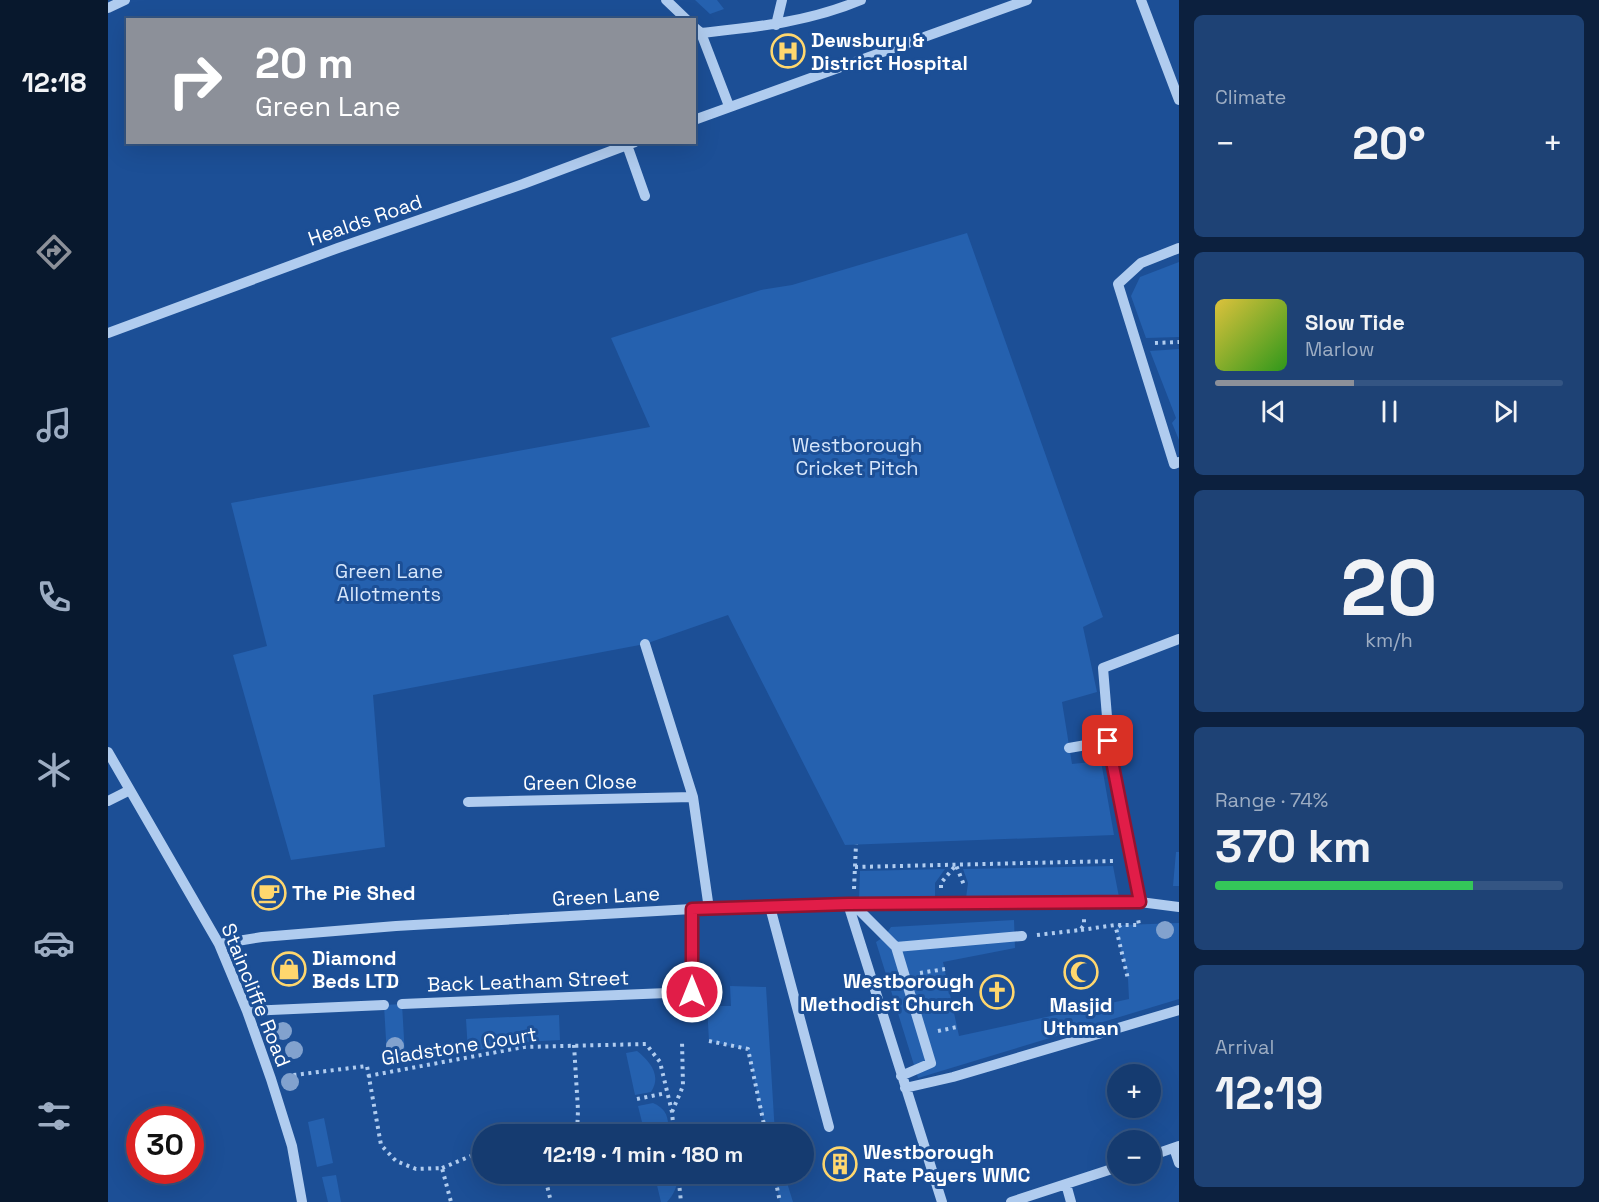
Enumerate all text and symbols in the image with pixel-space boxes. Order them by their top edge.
place label: Dewsbury & District Hospital [811,27,968,76]
hospital icon: Dewsbury & District Hospital [770,33,806,69]
text: 20 m [255,37,354,90]
icon: right [156,42,234,120]
text: 12:18 [22,65,86,100]
text: Climate [1215,84,1286,110]
text: Green Lane [255,89,401,124]
text: 20° [1352,115,1426,172]
text: − [1215,123,1235,165]
text: + [1543,123,1563,165]
street label: Healds Road [305,188,425,252]
icon: directions [33,231,75,273]
text: Slow Tide [1305,308,1405,336]
text: Marlow [1305,336,1374,362]
icon: previous [1257,395,1290,428]
icon: pause [1373,395,1406,428]
icon: next [1489,395,1522,428]
icon: music [33,404,75,446]
park label: Westborough Cricket Pitch [792,432,922,481]
text: 20 [1341,538,1437,638]
park label: Green Lane Allotments [335,558,443,607]
icon: phone [33,576,75,618]
text: km/h [1365,627,1413,653]
pin [1082,715,1133,766]
icon: arrive [1091,724,1124,757]
icon: climate [33,749,75,791]
street label: Green Close [523,768,637,796]
text: Range · 74% [1215,787,1328,813]
text: 370 km [1215,818,1372,875]
cafe icon: The Pie Shed [251,875,287,911]
place label: The Pie Shed [292,880,415,906]
street label: Green Lane [551,880,661,912]
street label: Staincliffe Road [215,919,297,1071]
icon: car [33,922,75,964]
place label: Diamond Beds LTD [312,945,399,994]
shop icon: Diamond Beds LTD [271,951,307,987]
mosque icon: Masjid Uthman [1063,954,1099,990]
position arrow [660,960,724,1024]
street label: Back Leatham Street [426,964,630,998]
place label: Westborough Methodist Church [800,968,974,1017]
church icon: Westborough Methodist Church [979,974,1015,1010]
place label: Masjid Uthman [1043,992,1119,1041]
street label: Gladstone Court [379,1021,539,1071]
text: Arrival [1215,1034,1274,1060]
map controls [1107,1064,1161,1184]
button: + [1107,1064,1161,1118]
text: 12:19 [1215,1065,1324,1122]
icon: filters [33,1095,75,1137]
speed limit sign: 30 [126,1106,204,1184]
button: − [1107,1130,1161,1184]
place label: Westborough Rate Payers WMC [863,1139,1031,1188]
text: 12:19 · 1 min · 180 m [543,1140,743,1168]
building icon: Westborough Rate Payers WMC [822,1146,858,1182]

